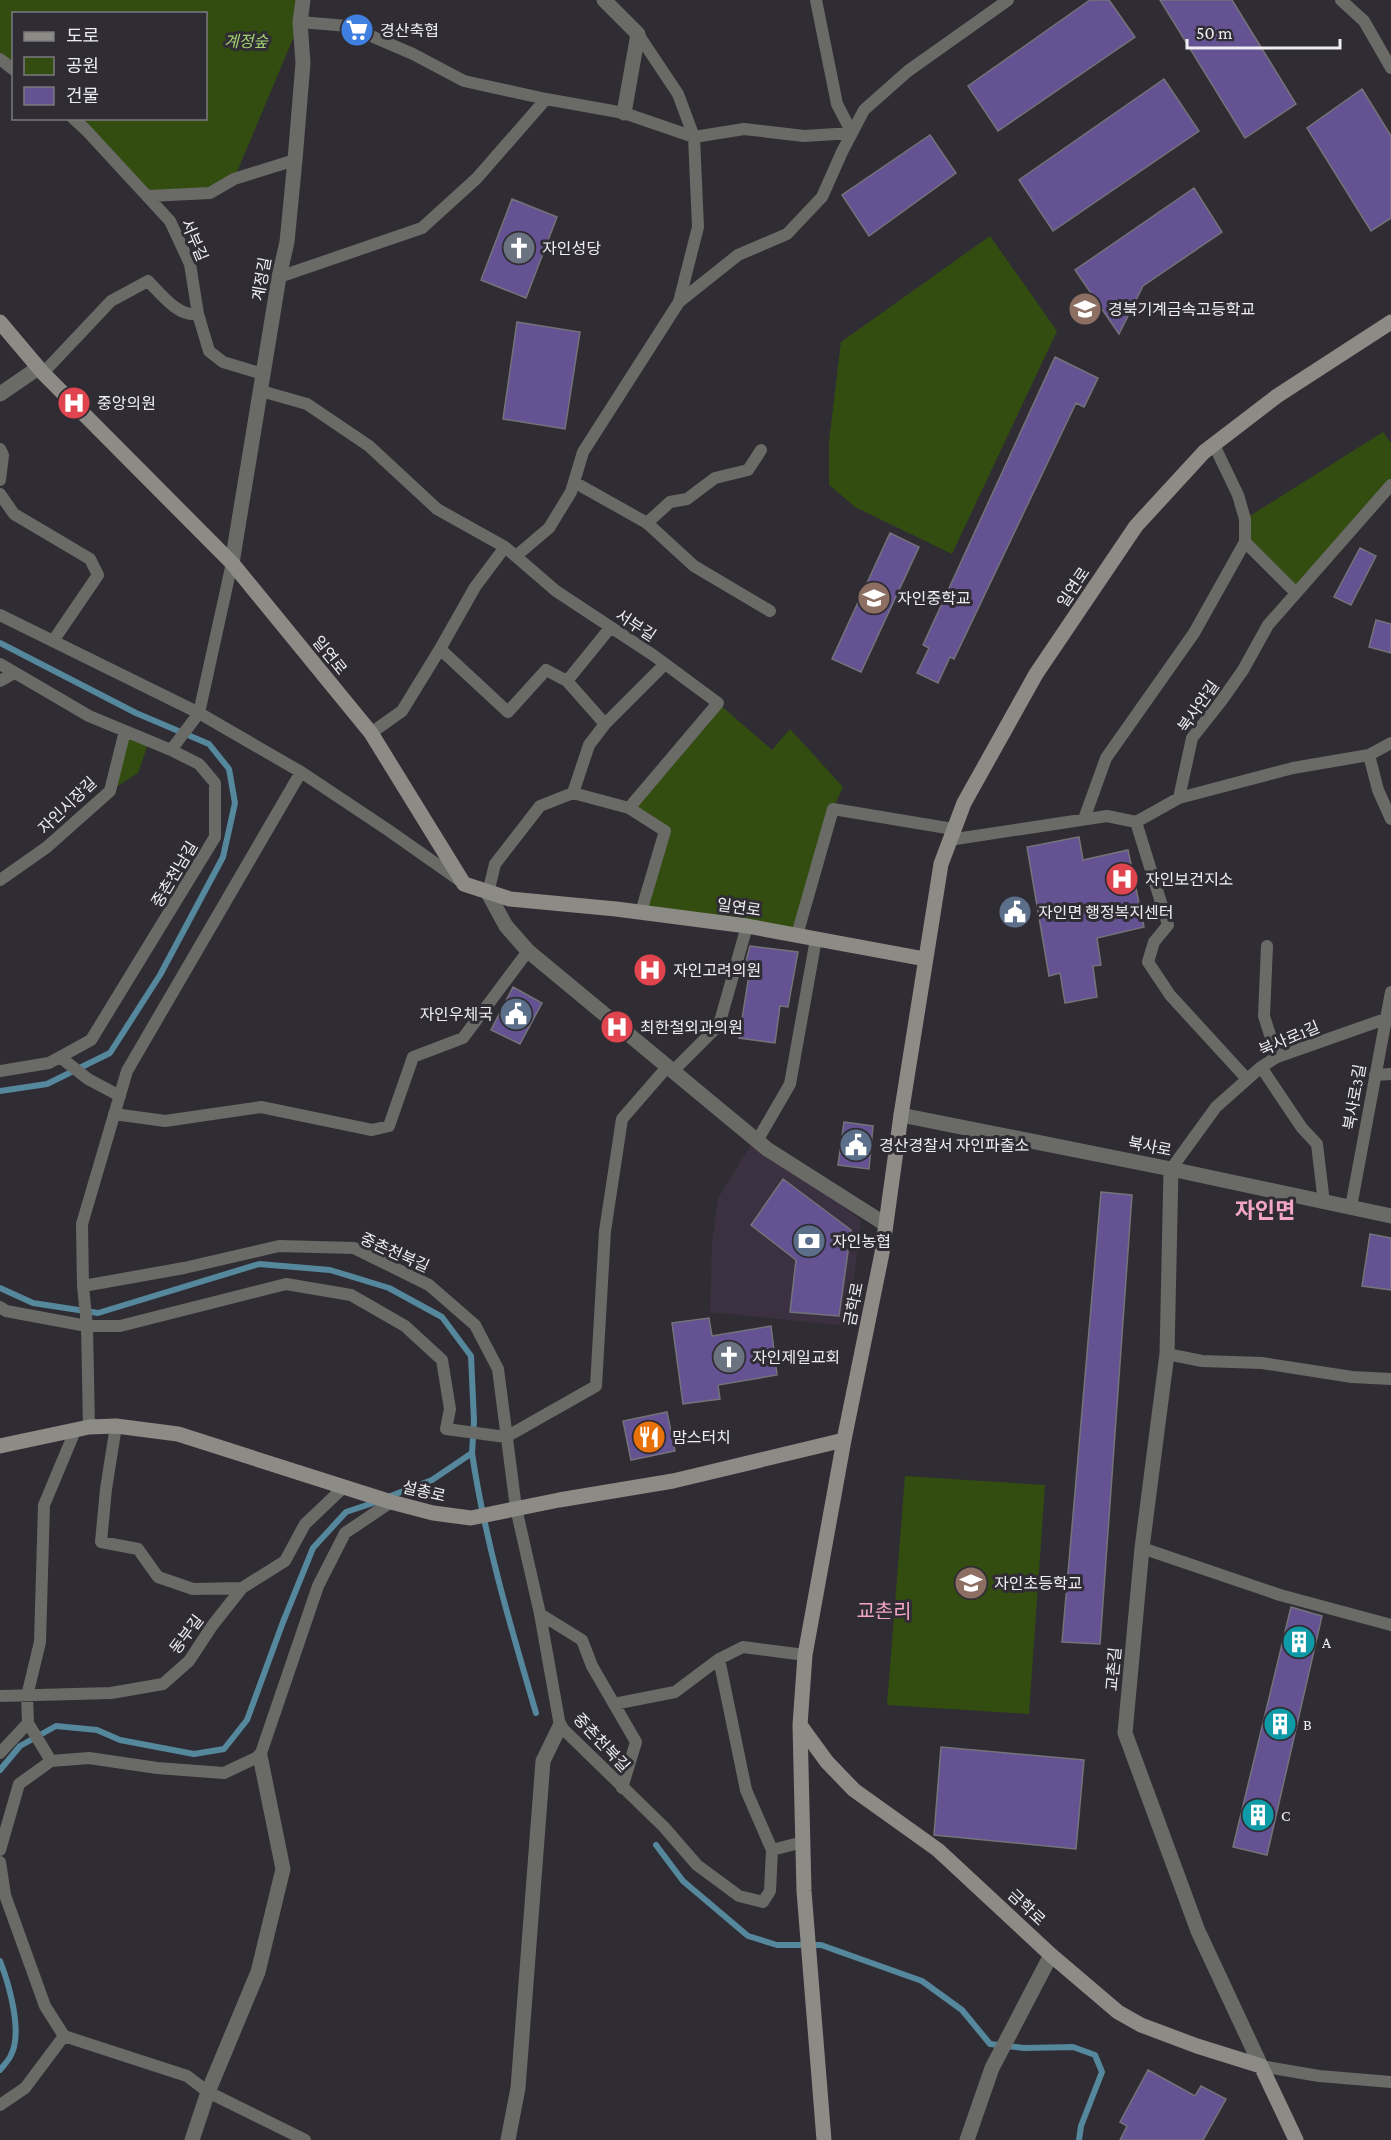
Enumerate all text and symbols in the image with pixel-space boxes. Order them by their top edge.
legend [12,12,207,120]
supermarket icon: 경산축협 [339,12,375,48]
scale bar [1187,12,1340,50]
place label: 경산축협 [380,22,439,39]
text: 50 m [1196,23,1233,43]
text: 도로 [66,26,99,46]
park label: 계정숲 [224,33,269,50]
text: 공원 [66,56,99,76]
text: 건물 [66,86,99,106]
street label: 서부길 [178,217,211,264]
church icon: 자인성당 [501,230,537,266]
place label: 자인성당 [542,240,601,257]
street label: 계정길 [249,256,274,302]
school or university icon: 경북기계금속고등학교 [1067,291,1103,327]
place label: 경북기계금속고등학교 [1108,301,1255,318]
hospital icon: 중앙의원 [56,385,92,421]
place label: 중앙의원 [97,395,156,412]
street label: 일연로 [1054,564,1093,610]
school or university icon: 자인중학교 [856,580,892,616]
place label: 자인중학교 [897,590,971,607]
street label: 서부길 [613,606,659,645]
street label: 일연로 [309,633,350,678]
street label: 북사안길 [1175,677,1222,735]
street label: 자인시장길 [35,774,100,837]
street label: 중촌천남길 [148,838,201,910]
hospital icon: 자인보건지소 [1104,861,1140,897]
place label: 자인보건지소 [1145,871,1233,888]
public building icon: 자인면 행정복지센터 [997,894,1033,930]
street label: 일연로 [716,896,762,919]
place label: 자인면 행정복지센터 [1038,904,1173,921]
hospital icon: 자인고려의원 [632,952,668,988]
place label: 자인고려의원 [673,962,761,979]
public building icon: 자인우체국 [498,996,534,1032]
place label: 자인우체국 [419,1006,493,1023]
hospital icon: 최한철외과의원 [599,1009,635,1045]
street label: 북사로1길 [1256,1018,1322,1059]
place label: 최한철외과의원 [640,1019,743,1036]
street label: 북사로3길 [1340,1063,1369,1131]
public building icon: 경산경찰서 자인파출소 [838,1127,874,1163]
street label: 북사로 [1127,1134,1173,1159]
place label: 경산경찰서 자인파출소 [879,1137,1029,1154]
district label: 자인면 [1235,1198,1295,1223]
bank icon: 자인농협 [791,1223,827,1259]
street label: 중촌천북길 [358,1230,432,1275]
place label: 자인농협 [832,1233,891,1250]
street label: 금학로 [841,1281,866,1327]
church icon: 자인제일교회 [711,1339,747,1375]
place label: 자인제일교회 [752,1349,840,1366]
restaurant icon: 맘스터치 [631,1419,667,1455]
place label: 맘스터치 [672,1429,731,1446]
street label: 설총로 [400,1478,448,1505]
school or university icon: 자인초등학교 [953,1565,989,1601]
place label: 자인초등학교 [994,1575,1082,1592]
district label: 교촌리 [856,1600,912,1622]
street label: 동부길 [166,1612,206,1657]
building icon: A [1281,1624,1317,1660]
place label: A [1322,1634,1332,1651]
street label: 교촌길 [1103,1646,1124,1692]
building icon: B [1262,1706,1298,1742]
street label: 중촌천북길 [570,1710,633,1775]
place label: B [1303,1716,1312,1733]
building icon: C [1240,1797,1276,1833]
place label: C [1281,1807,1290,1824]
street label: 금학로 [1005,1886,1049,1929]

